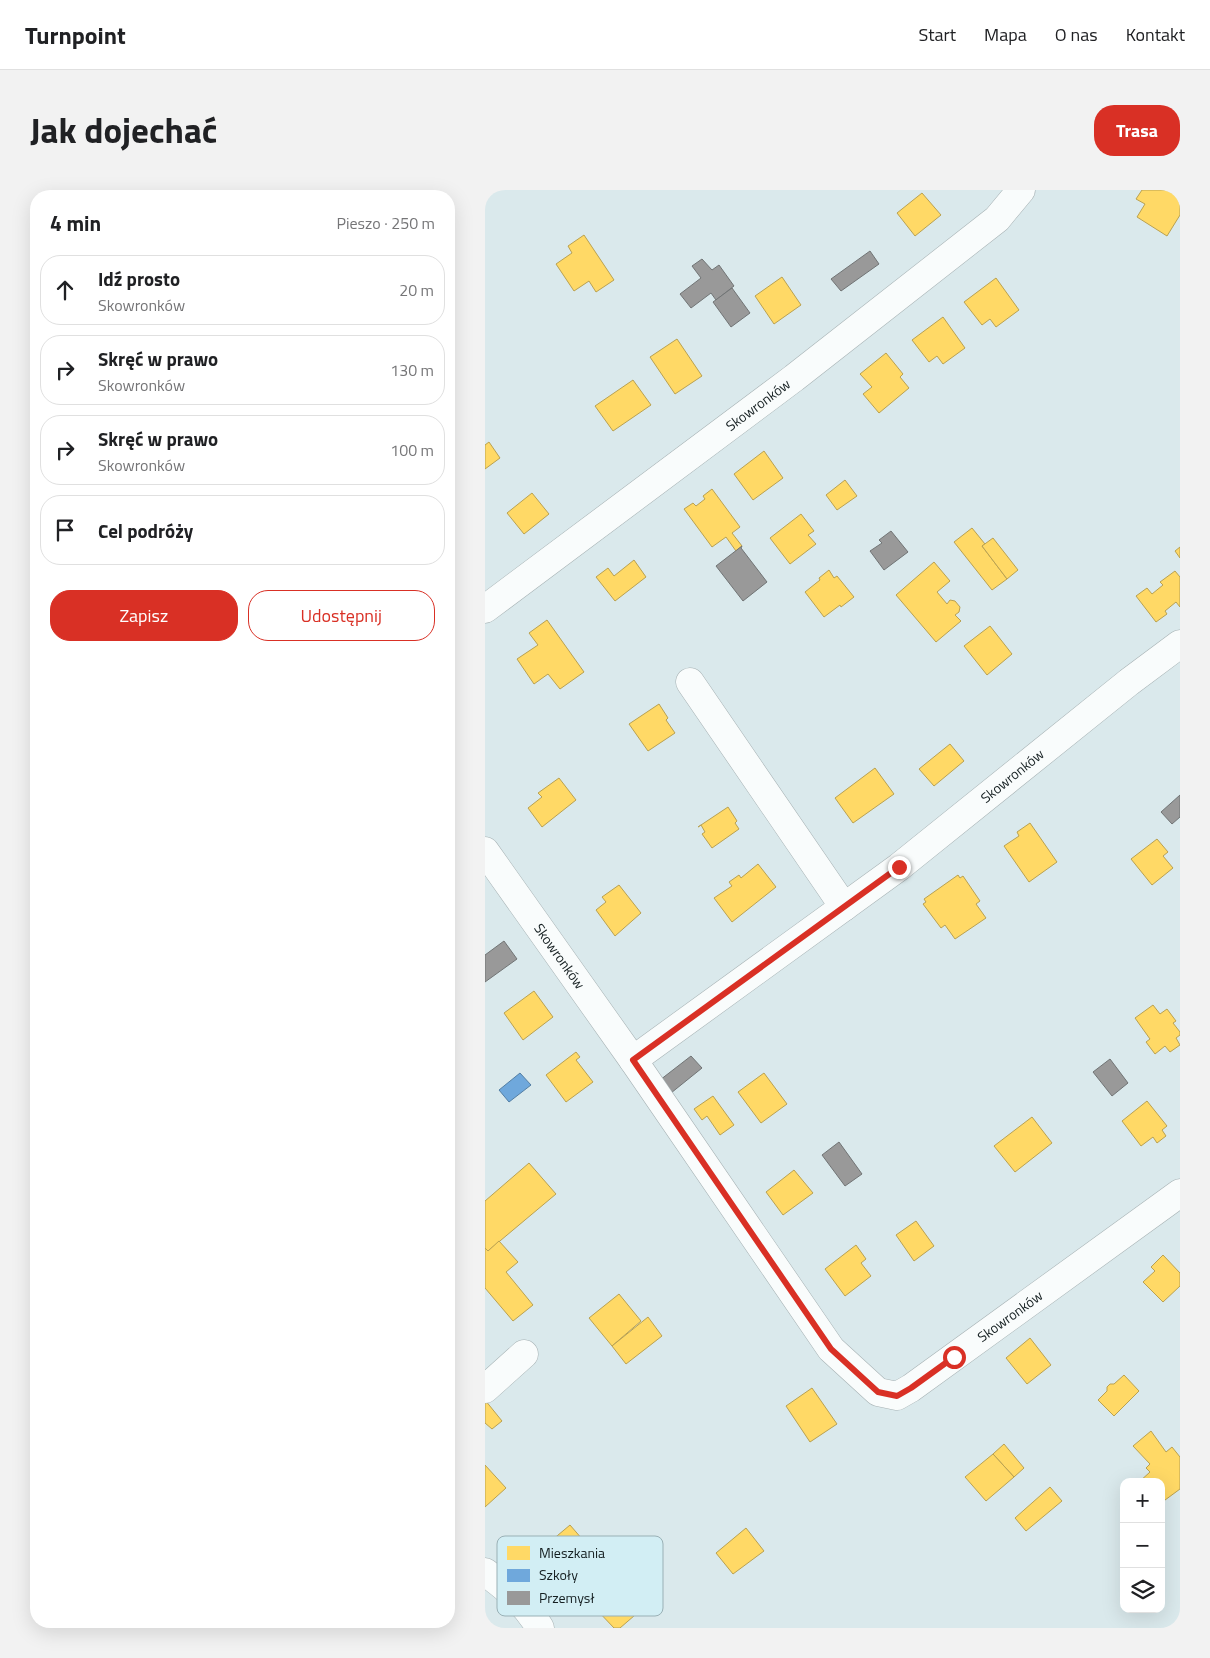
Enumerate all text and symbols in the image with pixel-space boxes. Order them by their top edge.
text: Turnpoint [25,17,126,53]
text: Start [919,21,956,48]
text: Mapa [984,21,1027,48]
text: O nas [1055,21,1098,48]
text: Kontakt [1126,21,1185,48]
text: Jak dojechać [30,103,217,157]
button: Trasa [1094,105,1180,156]
text: 4 min [50,207,101,239]
text: Pieszo · 250 m [337,211,435,235]
text: Idź prosto [98,264,180,293]
icon: ahead [51,276,79,304]
text: 20 m [399,278,434,302]
text: Skowronków [98,293,185,317]
text: Skręć w prawo [98,344,218,373]
icon: right [51,356,79,384]
text: 130 m [390,358,434,382]
text: Skowronków [98,373,185,397]
street label: Skowronków [721,373,795,436]
text: Skręć w prawo [98,424,218,453]
icon: right [51,436,79,464]
text: 100 m [390,438,434,462]
text: Skowronków [98,453,185,477]
icon: arrive [51,516,79,544]
text: Cel podróży [98,516,193,545]
button: Zapisz [50,590,238,641]
button: Udostępnij [248,590,435,641]
street label: Skowronków [976,743,1049,808]
route end [888,856,911,879]
street label: Skowronków [529,919,591,993]
street label: Skowronków [973,1285,1047,1347]
route start [943,1346,966,1369]
map controls [1120,1478,1165,1613]
button: + [1120,1478,1165,1523]
button: − [1120,1523,1165,1568]
legend [497,1536,663,1616]
text: Mieszkania [539,1542,605,1563]
text: Szkoły [539,1564,578,1585]
button: layers [1120,1568,1165,1613]
text: Przemysł [539,1587,595,1608]

